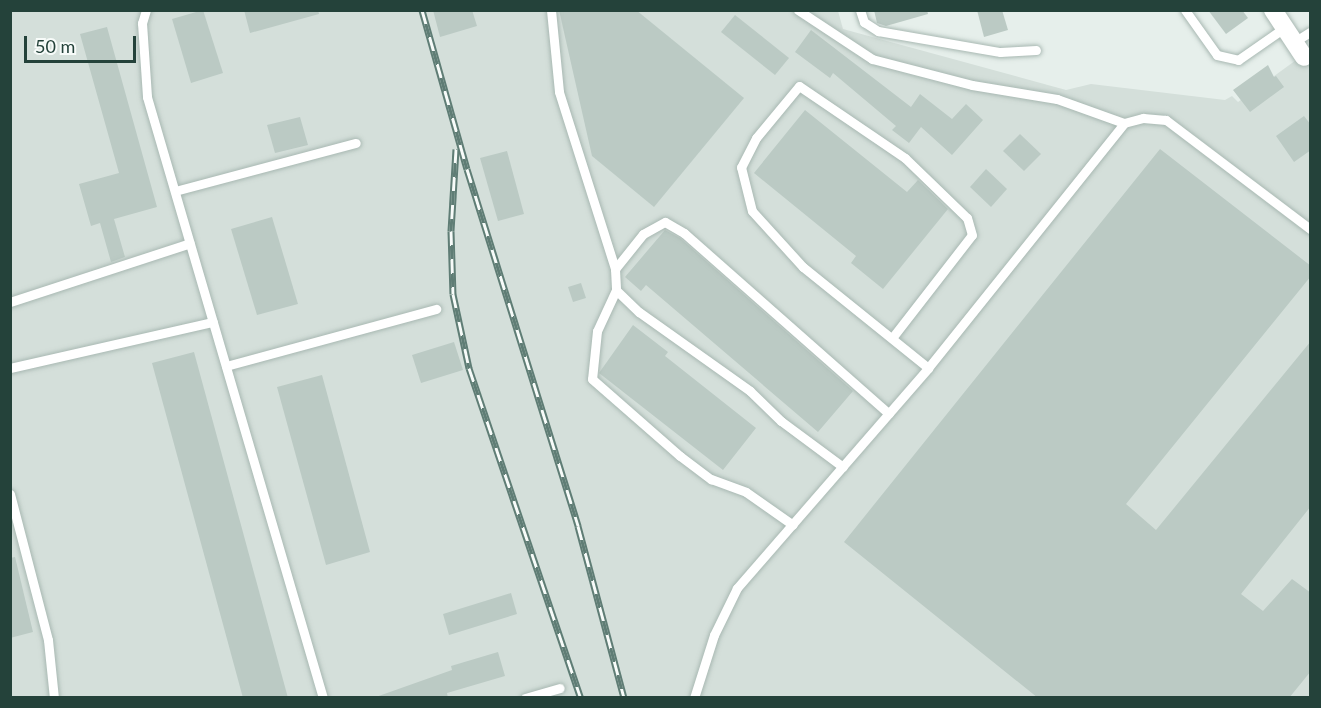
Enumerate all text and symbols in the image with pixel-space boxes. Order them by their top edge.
scale bar [27,24,140,62]
text: 50 m [35,35,75,57]

